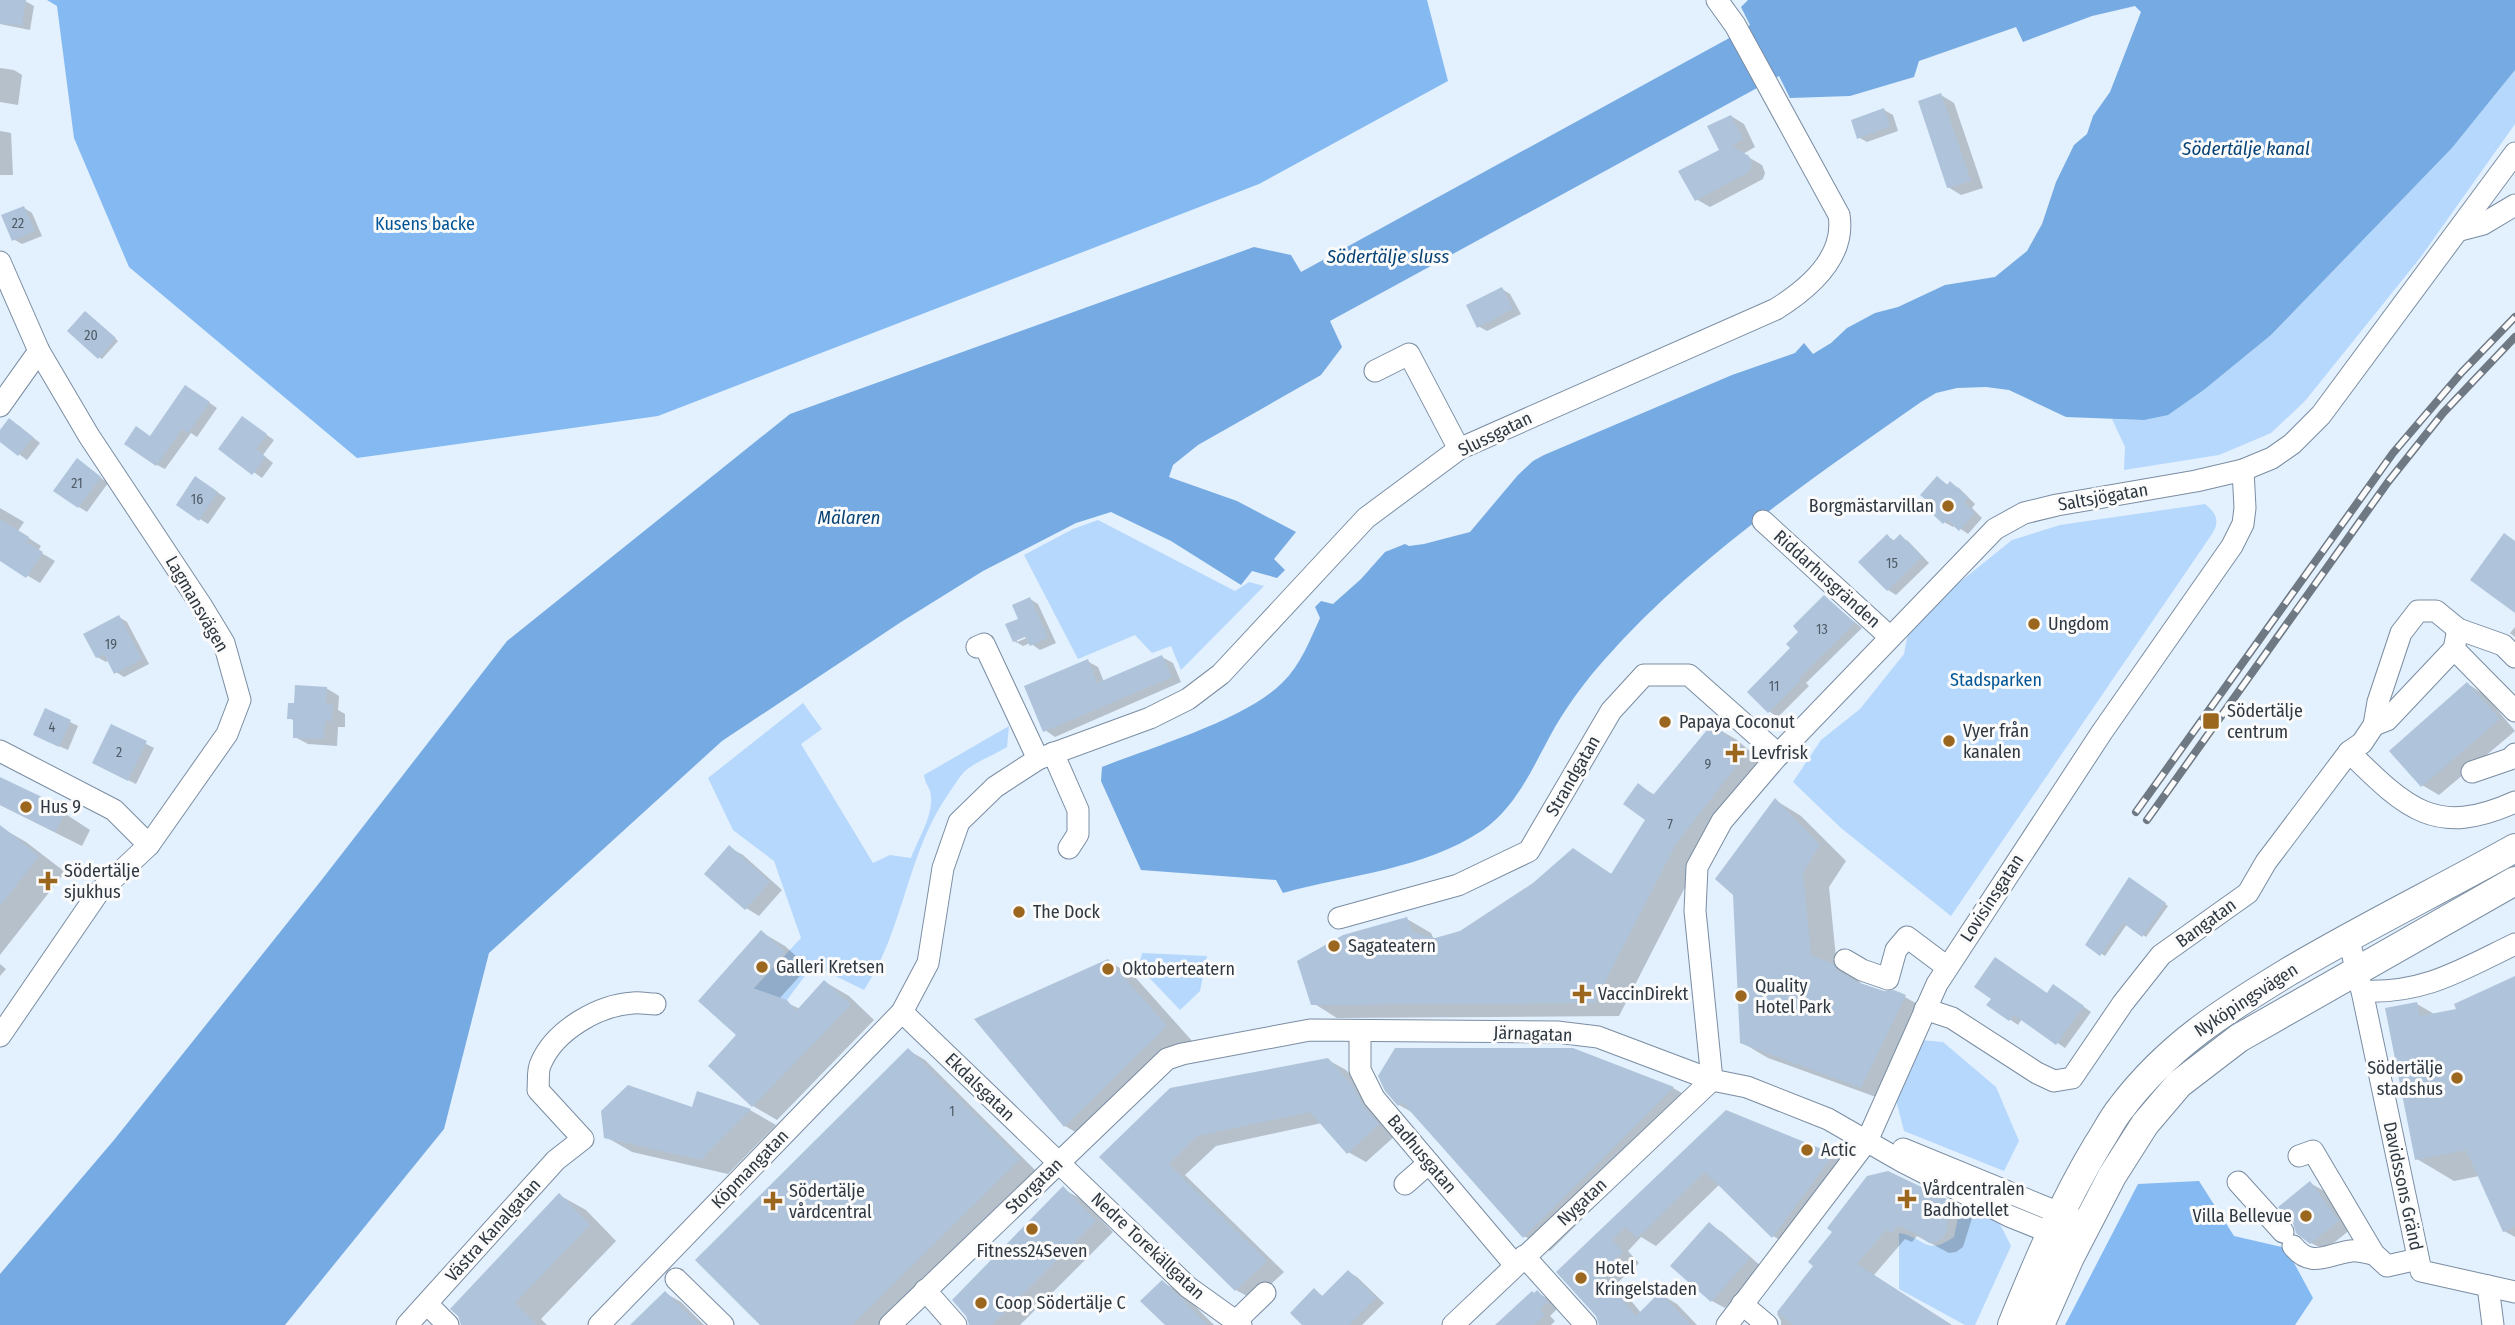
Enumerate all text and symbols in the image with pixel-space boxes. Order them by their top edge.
water label: Södertälje kanal [2181,137,2310,160]
park label: Kusens backe [375,213,475,235]
house number: 22 [12,215,24,232]
water label: Södertälje sluss [1326,245,1449,268]
house number: 20 [84,327,98,344]
street label: Slussgatan [1455,407,1535,461]
house number: 21 [71,475,83,492]
street label: Saltsjögatan [2056,478,2150,516]
house number: 16 [191,491,203,508]
place label: Borgmästarvillan [1809,495,1934,517]
marker: Borgmästarvillan [1940,498,1956,514]
water label: Mälaren [817,506,881,529]
street label: Riddarhusgränden [1769,525,1885,633]
street label: Lagmansvägen [161,552,233,656]
house number: 15 [1886,555,1898,572]
place label: Ungdom [2048,613,2109,635]
marker: Ungdom [2026,616,2042,632]
house number: 13 [1816,621,1828,638]
house number: 19 [105,636,117,653]
park label: Stadsparken [1950,669,2042,691]
house number: 11 [1769,678,1779,695]
place label: Södertälje centrum [2227,700,2303,743]
place label: Papaya Coconut [1679,711,1795,733]
marker: Södertälje centrum [2201,711,2221,731]
marker: Papaya Coconut [1657,714,1673,730]
house number: 4 [49,719,56,736]
place label: Vyer från kanalen [1963,720,2029,763]
street label: Strandgatan [1541,732,1605,820]
marker: Vyer från kanalen [1941,733,1957,749]
place label: Levfrisk [1751,742,1808,764]
marker: Levfrisk [1725,743,1745,763]
house number: 2 [116,744,122,761]
house number: 9 [1705,756,1712,773]
place label: Hus 9 [40,796,81,818]
marker: Hus 9 [18,799,34,815]
house number: 7 [1667,816,1673,833]
street label: Lovisinsgatan [1956,850,2028,946]
place label: Södertälje sjukhus [64,860,140,903]
marker: Södertälje sjukhus [38,871,58,891]
street label: Bangatan [2172,894,2240,952]
place label: The Dock [1033,901,1101,923]
marker: The Dock [1011,904,1027,920]
place label: Sagateatern [1348,935,1436,957]
marker: Sagateatern [1326,938,1342,954]
place label: Galleri Kretsen [776,956,884,978]
place label: Oktoberteatern [1122,958,1235,980]
street label: Nyköpingsvägen [2190,958,2302,1042]
marker: Galleri Kretsen [754,959,770,975]
marker: Oktoberteatern [1100,961,1116,977]
place label: Quality Hotel Park [1755,975,1831,1018]
place label: VaccinDirekt [1598,983,1688,1005]
marker: VaccinDirekt [1572,984,1592,1004]
marker: Quality Hotel Park [1733,988,1749,1004]
street label: Järnagatan [1493,1022,1573,1046]
street label: Ekdalsgatan [941,1048,1019,1126]
place label: Södertälje stadshus [2367,1057,2443,1100]
marker: Södertälje stadshus [2449,1070,2465,1086]
house number: 1 [949,1103,955,1120]
street label: Badhusgatan [1383,1110,1461,1198]
street label: Davidssons Gränd [2379,1120,2427,1252]
street label: Köpmangatan [707,1125,793,1213]
place label: Actic [1821,1139,1857,1161]
marker: Actic [1799,1142,1815,1158]
street label: Storgatan [1001,1153,1067,1219]
street label: Västra Kanalgatan [441,1174,545,1286]
street label: Nygatan [1553,1174,1611,1230]
place label: Vårdcentralen Badhotellet [1923,1178,2025,1221]
place label: Södertälje vårdcentral [789,1180,872,1223]
street label: Nedre Torekällgatan [1087,1188,1209,1304]
marker: Vårdcentralen Badhotellet [1897,1189,1917,1209]
marker: Södertälje vårdcentral [763,1191,783,1211]
place label: Villa Bellevue [2193,1205,2292,1227]
marker: Villa Bellevue [2298,1208,2314,1224]
marker: Fitness24Seven [1024,1221,1040,1237]
place label: Fitness24Seven [976,1240,1088,1262]
place label: Hotel Kringelstaden [1595,1257,1697,1300]
marker: Hotel Kringelstaden [1573,1270,1589,1286]
place label: Coop Södertälje C [995,1292,1126,1314]
marker: Coop Södertälje C [973,1295,989,1311]

